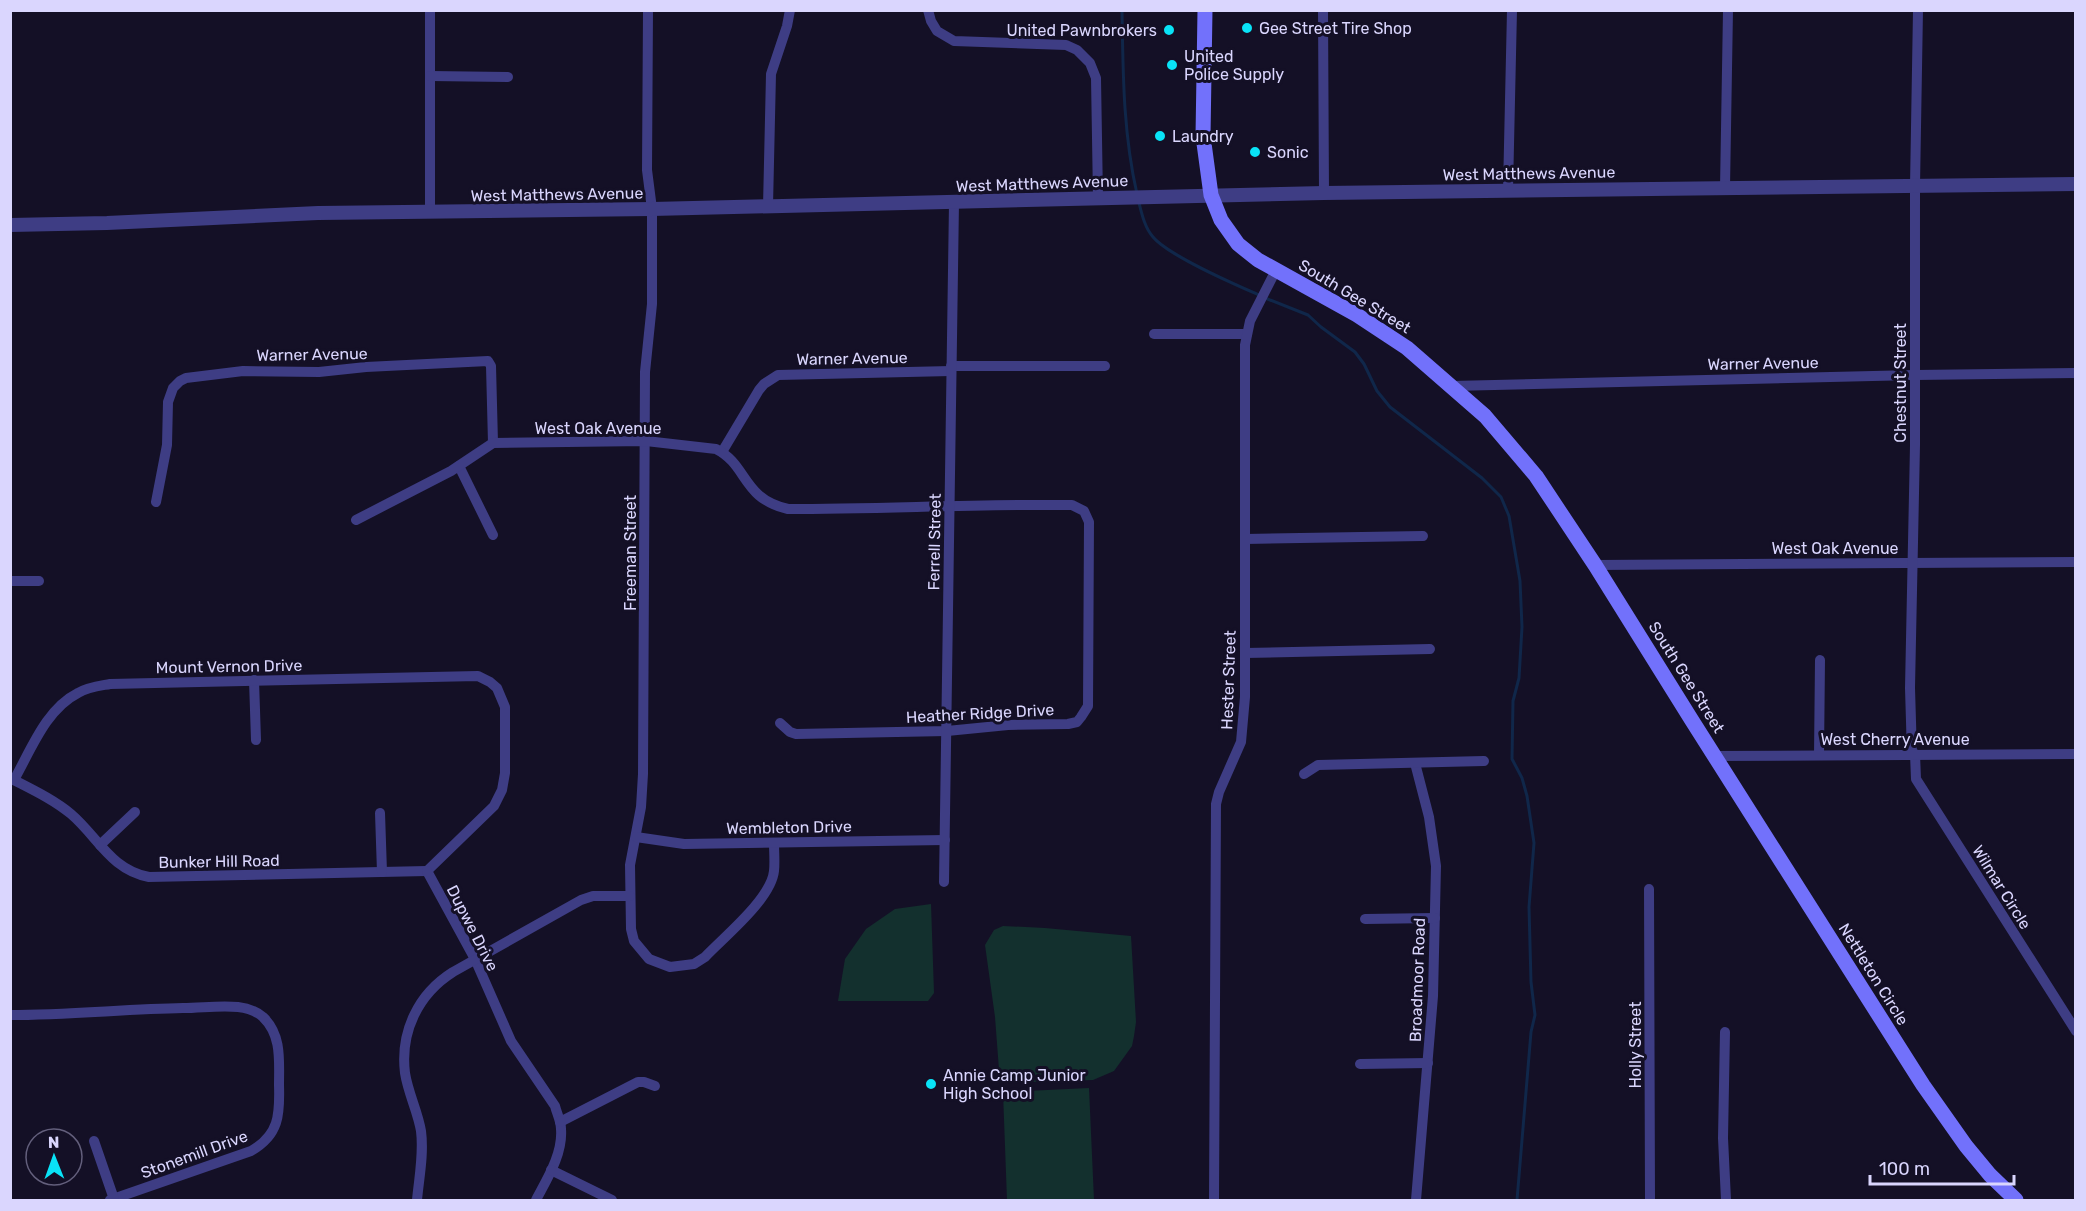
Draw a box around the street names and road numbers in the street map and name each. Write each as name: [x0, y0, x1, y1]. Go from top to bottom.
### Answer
street label: West Matthews Avenue: [1443, 162, 1615, 185]
street label: West Matthews Avenue: [955, 171, 1129, 196]
street label: West Matthews Avenue: [471, 183, 643, 206]
street label: South Gee Street: [1295, 255, 1414, 337]
street label: Chestnut Street: [1891, 323, 1910, 443]
street label: Warner Avenue: [256, 344, 368, 365]
street label: Warner Avenue: [796, 348, 908, 369]
street label: Warner Avenue: [1707, 353, 1819, 374]
street label: West Oak Avenue: [534, 419, 662, 438]
street label: Ferrell Street: [924, 493, 945, 591]
street label: Freeman Street: [621, 495, 640, 611]
street label: West Oak Avenue: [1771, 539, 1899, 558]
street label: South Gee Street: [1645, 618, 1728, 736]
street label: Hester Street: [1217, 630, 1240, 730]
street label: Mount Vernon Drive: [156, 656, 302, 677]
street label: Heather Ridge Drive: [905, 700, 1055, 727]
street label: West Cherry Avenue: [1820, 730, 1970, 749]
street label: Wembleton Drive: [726, 817, 852, 838]
street label: Wilmar Circle: [1968, 842, 2035, 933]
street label: Bunker Hill Road: [158, 851, 280, 872]
street label: Dupwe Drive: [443, 882, 502, 974]
street label: Broadmoor Road: [1406, 918, 1429, 1042]
street label: Nettleton Circle: [1835, 920, 1913, 1029]
street label: Holly Street: [1626, 1002, 1645, 1088]
street label: Stonemill Drive: [138, 1126, 250, 1183]

